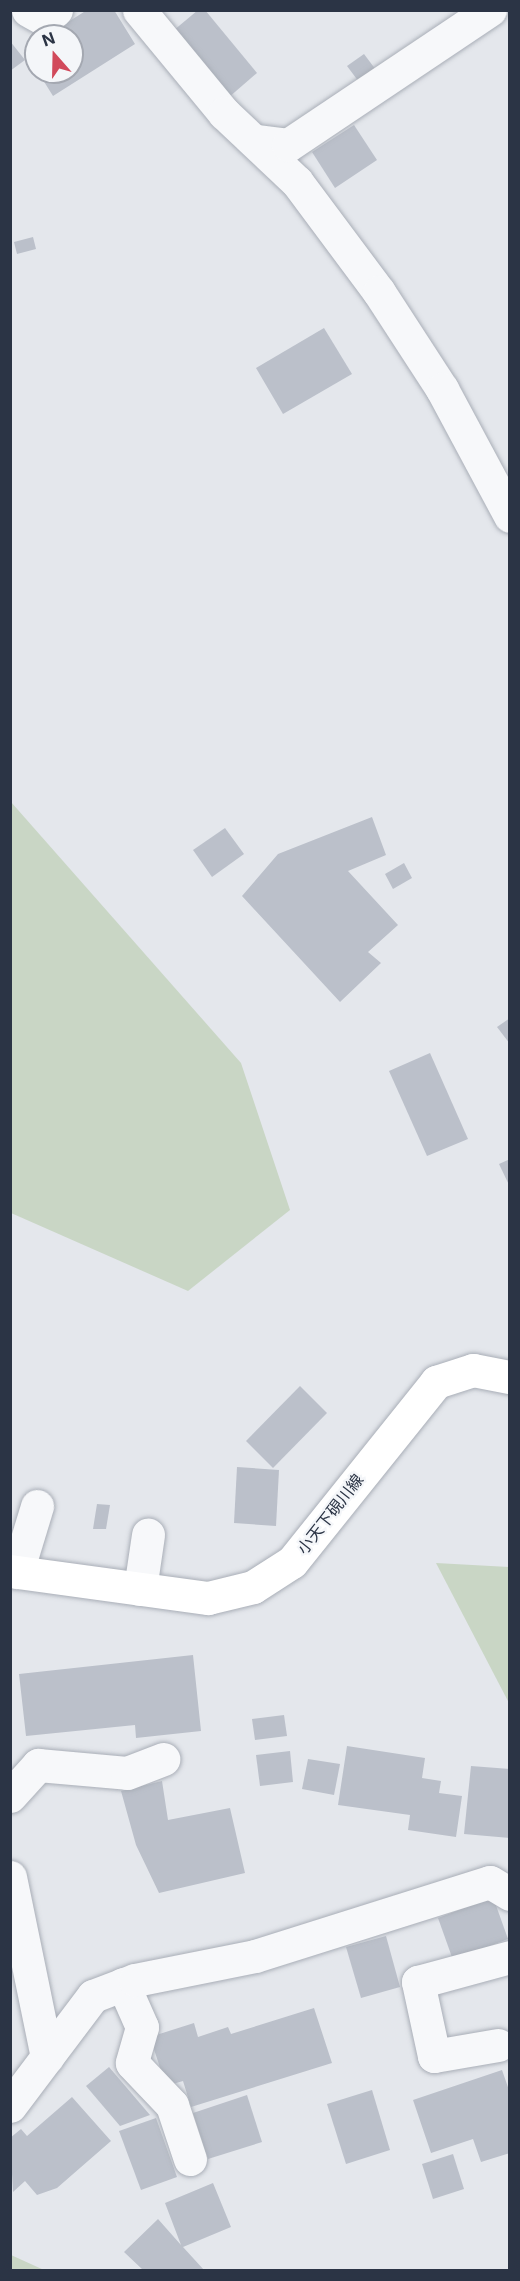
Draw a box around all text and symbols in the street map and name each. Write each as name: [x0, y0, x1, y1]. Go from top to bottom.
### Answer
north arrow: [24, 24, 84, 84]
text: N: [39, 27, 58, 50]
street label: 小天下硯川線: [293, 1470, 367, 1558]

